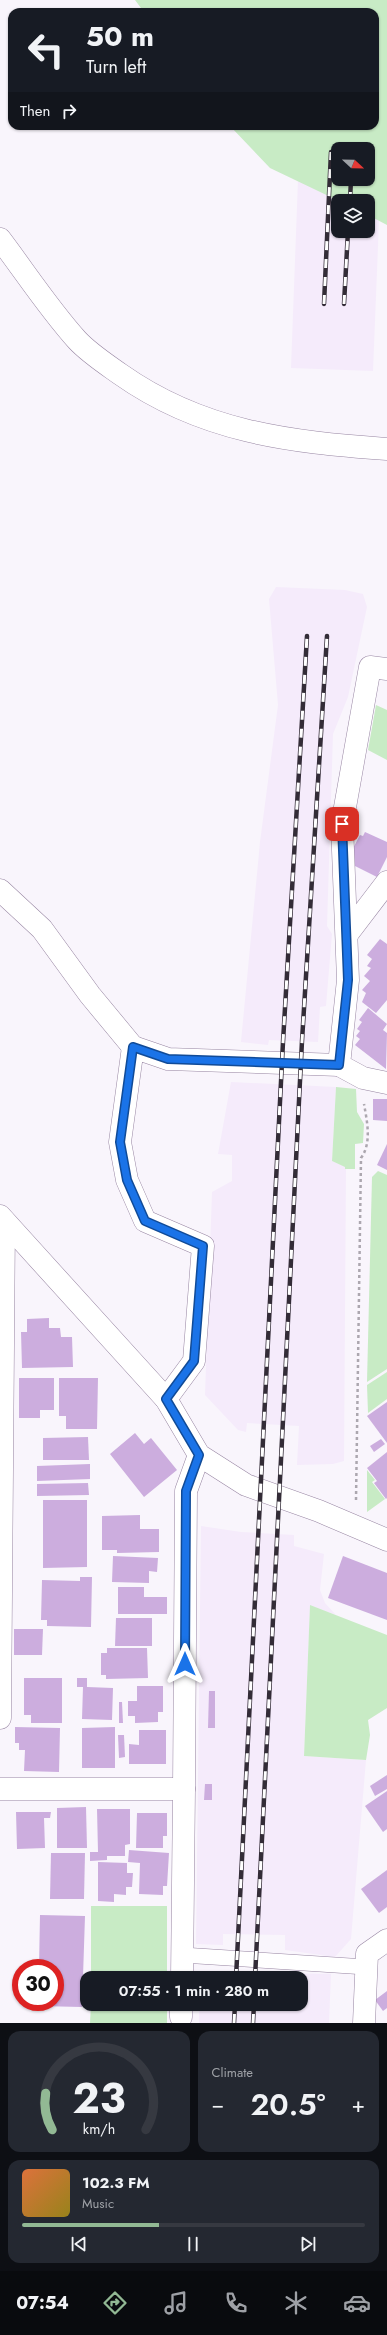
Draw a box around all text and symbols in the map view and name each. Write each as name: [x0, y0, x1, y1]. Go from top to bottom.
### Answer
text: 50 m: [86, 16, 154, 57]
icon: left: [20, 24, 72, 76]
text: Turn left: [86, 54, 146, 80]
text: Then: [20, 100, 50, 122]
icon: right: [58, 100, 80, 122]
north arrow: [331, 142, 375, 186]
map controls: [331, 142, 375, 238]
button: layers: [331, 194, 375, 238]
pin: [325, 807, 359, 841]
icon: arrive: [331, 813, 353, 835]
position arrow: [164, 1643, 206, 1685]
speed limit sign: 30: [12, 1959, 64, 2011]
text: 07:55 · 1 min · 280 m: [119, 1980, 269, 2002]
text: Climate: [212, 2063, 253, 2082]
text: 23: [72, 2067, 125, 2128]
text: 20.5°: [251, 2083, 325, 2126]
text: −: [212, 2088, 224, 2120]
text: +: [351, 2088, 365, 2120]
text: km/h: [83, 2118, 115, 2138]
text: 102.3 FM: [82, 2172, 150, 2194]
text: Music: [82, 2194, 114, 2213]
icon: previous: [68, 2233, 90, 2255]
icon: pause: [182, 2233, 204, 2255]
icon: next: [297, 2233, 319, 2255]
icon: directions: [101, 2289, 129, 2317]
icon: music: [162, 2289, 190, 2317]
icon: phone: [222, 2289, 250, 2317]
icon: climate: [282, 2289, 310, 2317]
icon: car: [343, 2289, 371, 2317]
text: 07:54: [16, 2290, 69, 2316]

